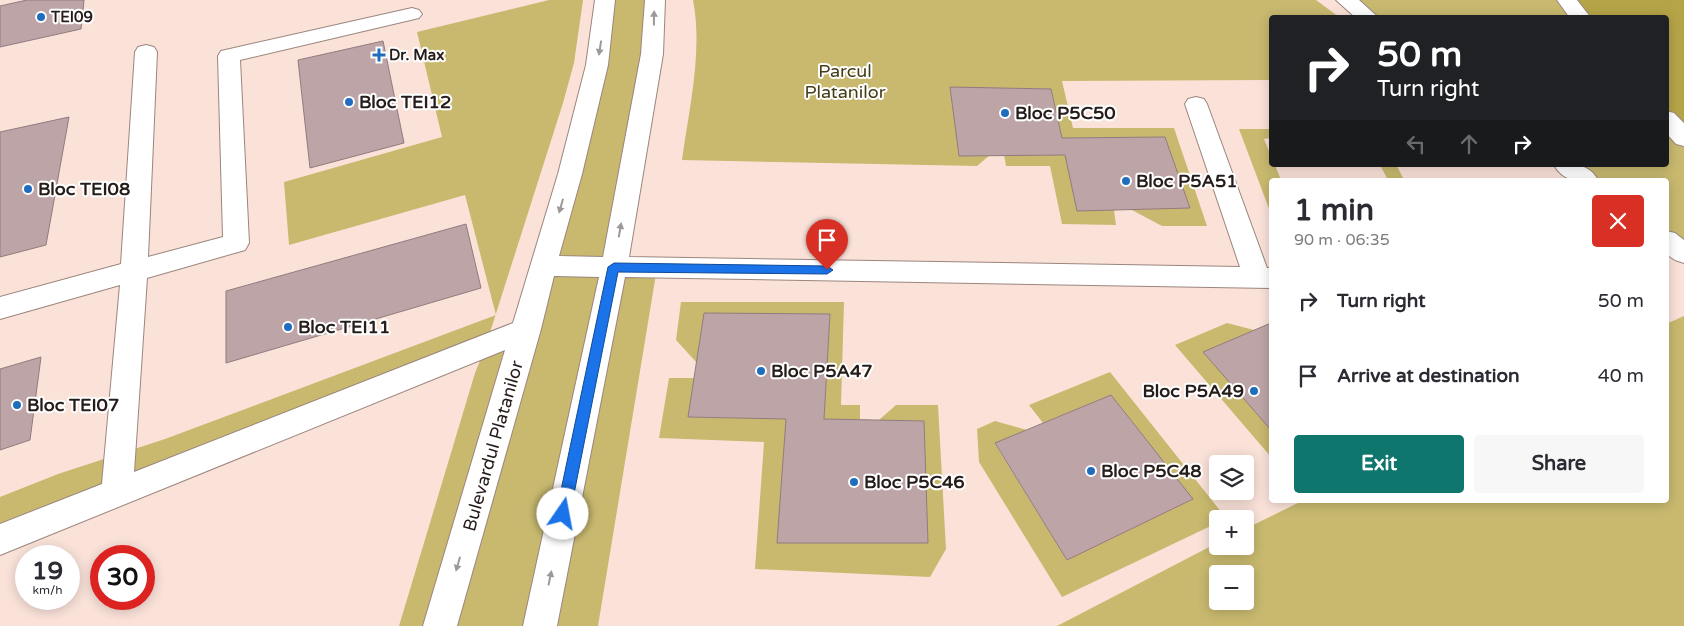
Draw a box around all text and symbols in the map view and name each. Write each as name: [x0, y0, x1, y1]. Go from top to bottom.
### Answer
place label: TEI09: [50, 8, 93, 26]
one-way arrow: [650, 10, 658, 26]
marker: TEI09: [35, 11, 47, 23]
text: 50 m: [1377, 34, 1462, 76]
icon: right: [1294, 35, 1359, 100]
one-way arrow: [595, 41, 603, 57]
place label: Dr. Max: [389, 46, 444, 64]
marker: Dr. Max: [373, 49, 385, 61]
park label: Parcul Platanilor: [804, 60, 886, 103]
text: Turn right: [1377, 76, 1479, 102]
place label: Bloc TEI12: [359, 91, 451, 113]
marker: Bloc TEI12: [343, 96, 355, 108]
place label: Bloc P5C50: [1015, 102, 1116, 124]
marker: Bloc P5C50: [999, 107, 1011, 119]
icon: left: [1402, 130, 1430, 158]
icon: ahead: [1455, 130, 1483, 158]
icon: right: [1508, 130, 1536, 158]
place label: Bloc P5A51: [1136, 170, 1237, 192]
marker: Bloc P5A51: [1120, 175, 1132, 187]
place label: Bloc TEI08: [38, 178, 130, 200]
marker: Bloc TEI08: [22, 183, 34, 195]
text: 1 min: [1294, 192, 1374, 229]
button: close: [1592, 195, 1644, 247]
one-way arrow: [557, 199, 565, 214]
pin: [806, 219, 848, 270]
one-way arrow: [617, 222, 625, 238]
icon: arrive: [813, 226, 841, 254]
text: 90 m · 06:35: [1294, 230, 1390, 250]
icon: right: [1294, 287, 1322, 315]
text: Turn right: [1337, 290, 1425, 312]
text: 50 m: [1598, 290, 1644, 312]
place label: Bloc TEI11: [298, 316, 390, 338]
marker: Bloc TEI11: [282, 321, 294, 333]
street label: Bulevardul Platanilor: [458, 358, 528, 534]
place label: Bloc P5A47: [771, 360, 872, 382]
icon: arrive: [1294, 362, 1322, 390]
marker: Bloc P5A47: [755, 365, 767, 377]
text: Arrive at destination: [1337, 365, 1520, 387]
text: 40 m: [1598, 365, 1644, 387]
place label: Bloc P5A49: [1143, 380, 1244, 402]
marker: Bloc P5A49: [1248, 385, 1260, 397]
place label: Bloc TEI07: [27, 394, 119, 416]
marker: Bloc TEI07: [11, 399, 23, 411]
button: Exit: [1294, 435, 1464, 493]
button: Share: [1474, 435, 1644, 493]
map controls: [1209, 455, 1254, 610]
button: layers: [1209, 455, 1254, 500]
place label: Bloc P5C48: [1101, 460, 1202, 482]
marker: Bloc P5C48: [1085, 465, 1097, 477]
place label: Bloc P5C46: [864, 471, 965, 493]
marker: Bloc P5C46: [848, 476, 860, 488]
position arrow: [536, 487, 588, 539]
button: +: [1209, 510, 1254, 555]
speed limit sign: 30: [90, 545, 155, 610]
text: 19: [32, 556, 63, 586]
one-way arrow: [454, 557, 462, 572]
button: −: [1209, 565, 1254, 610]
one-way arrow: [546, 570, 554, 586]
text: km/h: [32, 583, 63, 597]

